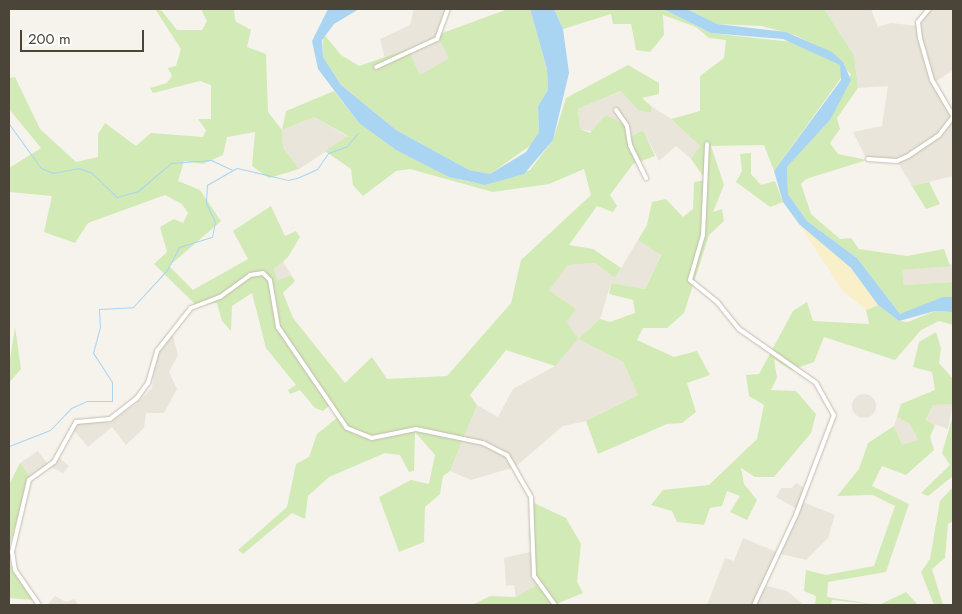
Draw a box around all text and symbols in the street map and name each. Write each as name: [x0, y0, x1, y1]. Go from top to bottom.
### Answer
scale bar: [22, 20, 146, 52]
text: 200 m: [28, 28, 71, 50]

